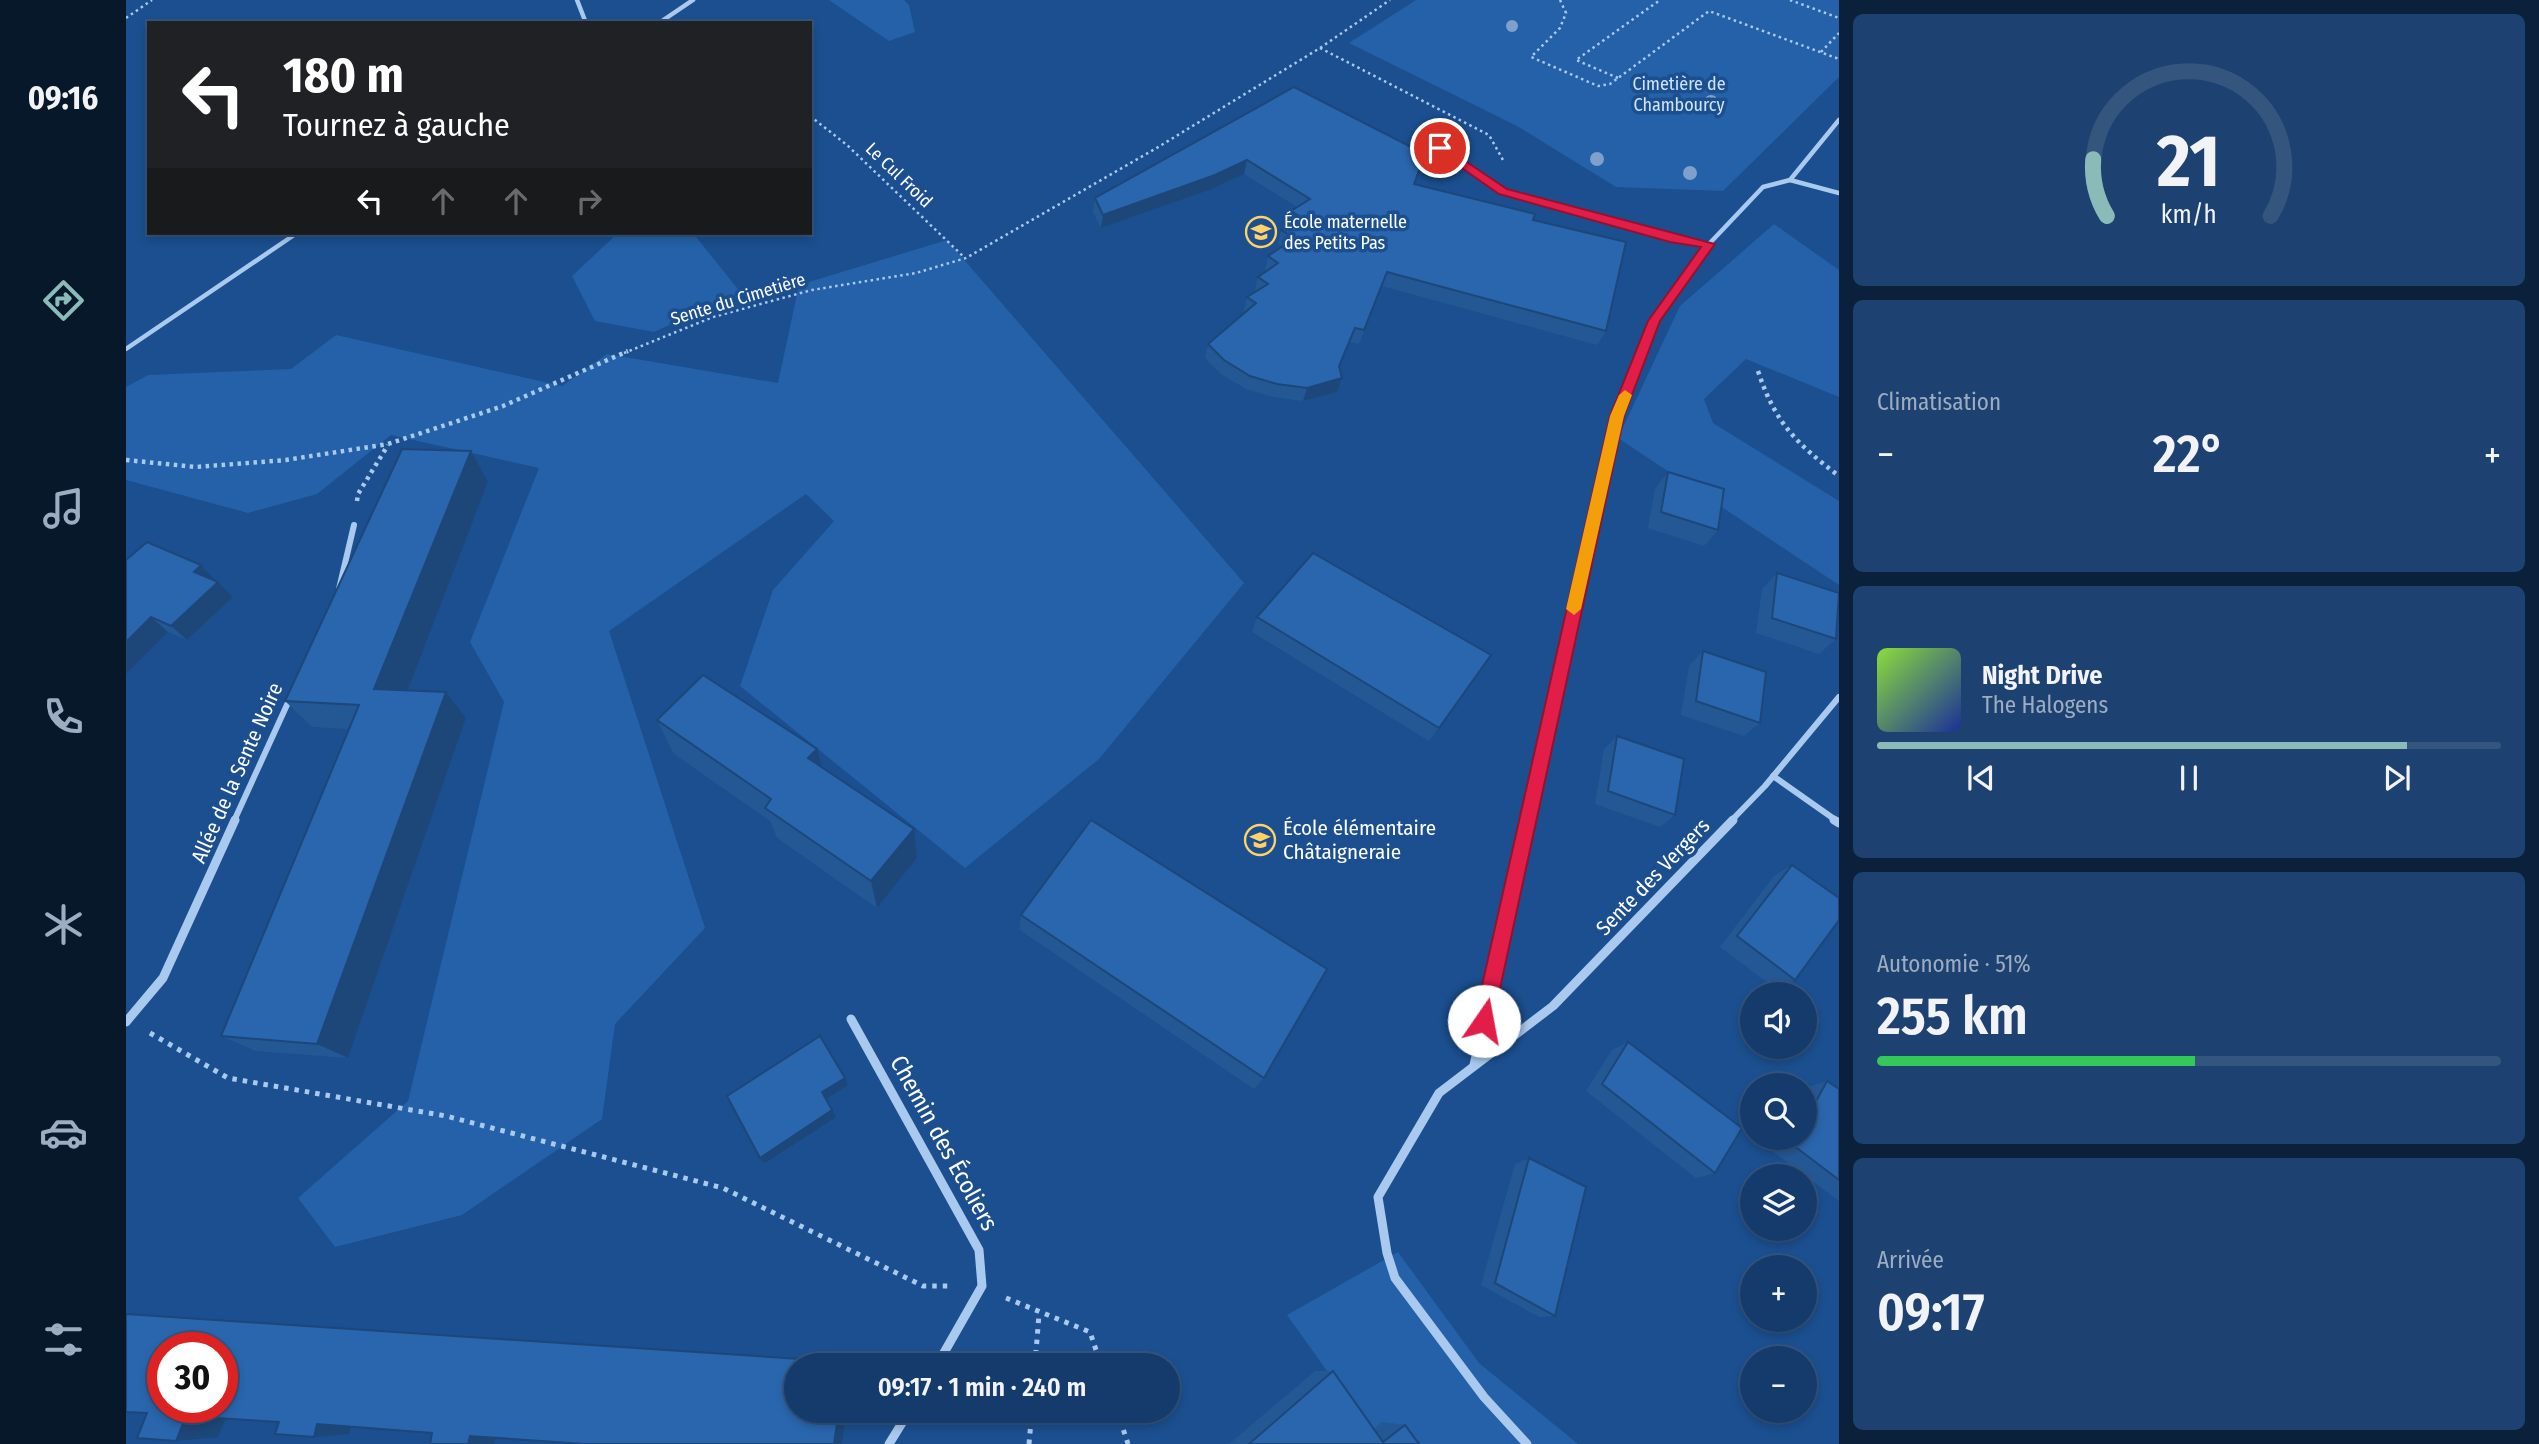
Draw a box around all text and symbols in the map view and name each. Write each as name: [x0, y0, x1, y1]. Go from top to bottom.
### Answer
text: 180 m: [283, 46, 404, 105]
icon: left: [168, 49, 259, 140]
park label: Cimetière de Chambourcy: [1632, 73, 1726, 116]
text: 09:16: [28, 79, 98, 117]
text: Tournez à gauche: [283, 106, 510, 144]
pin: [1410, 118, 1470, 178]
text: 21: [2156, 118, 2221, 205]
icon: arrive: [1421, 129, 1459, 167]
street label: Le Cul Froid: [861, 138, 937, 212]
icon: left: [351, 182, 389, 220]
icon: ahead: [424, 182, 462, 220]
icon: ahead: [497, 182, 535, 220]
icon: right: [570, 182, 608, 220]
text: km/h: [2161, 200, 2217, 230]
place label: École maternelle des Petits Pas: [1284, 210, 1407, 254]
school or university icon: École maternelle des Petits Pas: [1244, 215, 1278, 249]
street label: Sente du Cimetière: [668, 268, 808, 330]
icon: directions: [39, 276, 88, 325]
text: Climatisation: [1877, 388, 2001, 416]
text: 22°: [2153, 423, 2225, 486]
text: −: [1877, 432, 1894, 478]
text: +: [2484, 432, 2501, 478]
icon: music: [39, 484, 88, 533]
text: Night Drive: [1982, 660, 2102, 691]
street label: Allée de la Sente Noire: [185, 679, 289, 867]
text: The Halogens: [1982, 691, 2108, 719]
icon: phone: [39, 692, 88, 741]
icon: previous: [1962, 759, 2000, 797]
icon: pause: [2170, 759, 2208, 797]
icon: next: [2378, 759, 2416, 797]
street label: Sente des Vergers: [1591, 813, 1715, 941]
place label: École élémentaire Châtaigneraie: [1283, 815, 1436, 865]
school or university icon: École élémentaire Châtaigneraie: [1243, 823, 1277, 857]
icon: climate: [39, 900, 88, 949]
text: Autonomie · 51%: [1877, 950, 2031, 978]
map controls: [1740, 982, 1817, 1423]
button: sound: [1740, 982, 1817, 1059]
position arrow: [1447, 984, 1521, 1058]
text: 255 km: [1877, 985, 2028, 1048]
street label: Chemin des Écoliers: [884, 1050, 1005, 1235]
button: search: [1740, 1073, 1817, 1150]
icon: car: [39, 1108, 88, 1157]
button: layers: [1740, 1164, 1817, 1241]
text: Arrivée: [1877, 1246, 1944, 1274]
button: +: [1740, 1255, 1817, 1332]
text: 09:17: [1877, 1281, 1984, 1344]
icon: filters: [39, 1315, 88, 1364]
speed limit sign: 30: [147, 1332, 238, 1423]
button: −: [1740, 1346, 1817, 1423]
text: 09:17 · 1 min · 240 m: [878, 1372, 1086, 1403]

